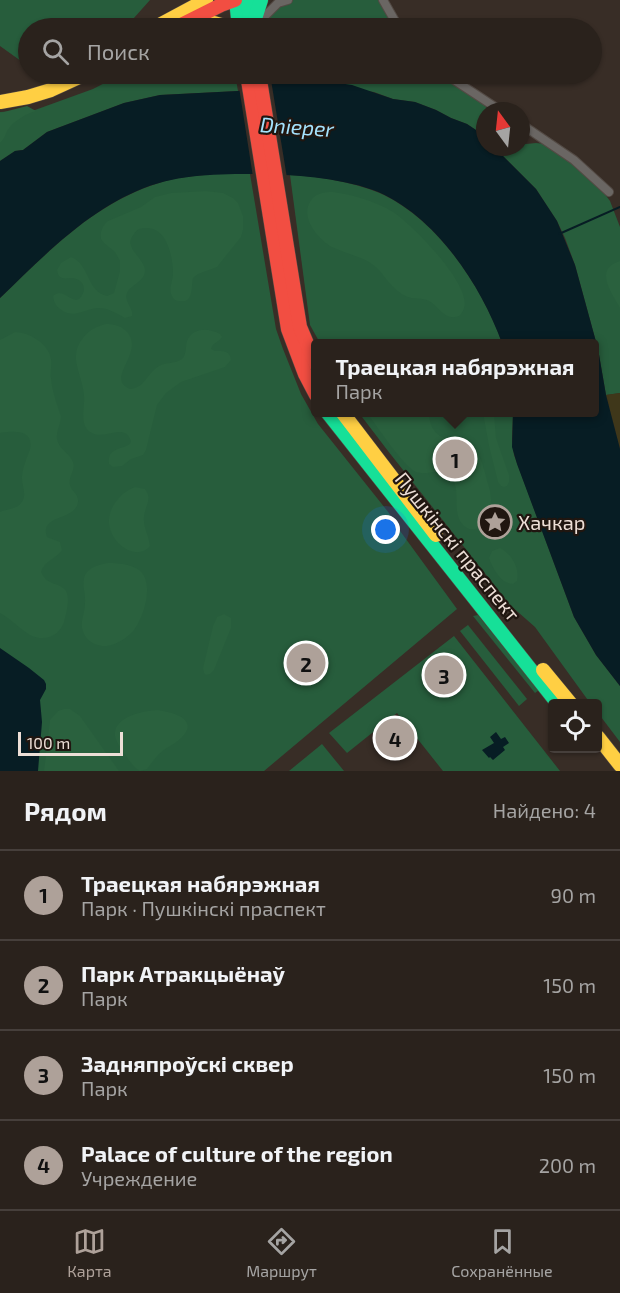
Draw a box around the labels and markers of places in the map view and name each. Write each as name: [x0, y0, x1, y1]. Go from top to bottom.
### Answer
pin: 1: [436, 436, 474, 482]
place icon: Хачкар: [477, 504, 513, 540]
place label: Хачкар: [518, 510, 585, 534]
pin: 2: [286, 640, 326, 686]
pin: 3: [424, 652, 464, 698]
pin: 4: [376, 716, 414, 760]

